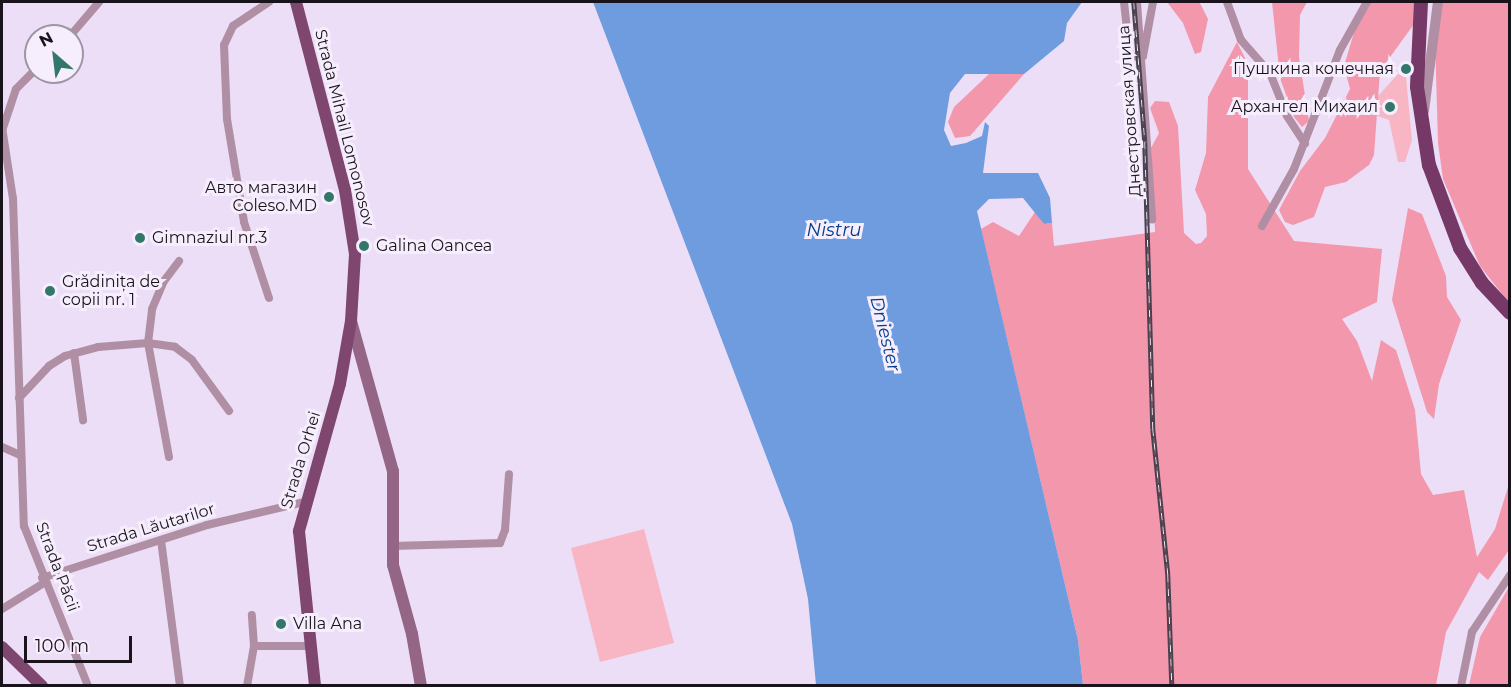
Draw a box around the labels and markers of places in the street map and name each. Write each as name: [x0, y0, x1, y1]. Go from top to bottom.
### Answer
place label: Пушкина конечная: [1233, 59, 1394, 79]
marker: Пушкина конечная: [1399, 62, 1413, 76]
place label: Архангел Михаил: [1231, 97, 1378, 117]
marker: Архангел Михаил: [1383, 100, 1397, 114]
place label: Aвто магазин Coleso.MD: [205, 178, 317, 216]
marker: Aвто магазин Coleso.MD: [322, 190, 336, 204]
place label: Gimnaziul nr.3: [152, 228, 267, 248]
marker: Gimnaziul nr.3: [133, 231, 147, 245]
place label: Galina Oancea: [376, 236, 492, 256]
marker: Galina Oancea: [357, 239, 371, 253]
place label: Grădinița de copii nr. 1: [62, 272, 160, 310]
marker: Grădinița de copii nr. 1: [43, 284, 57, 298]
place label: Villa Ana: [293, 614, 362, 634]
marker: Villa Ana: [274, 617, 288, 631]

